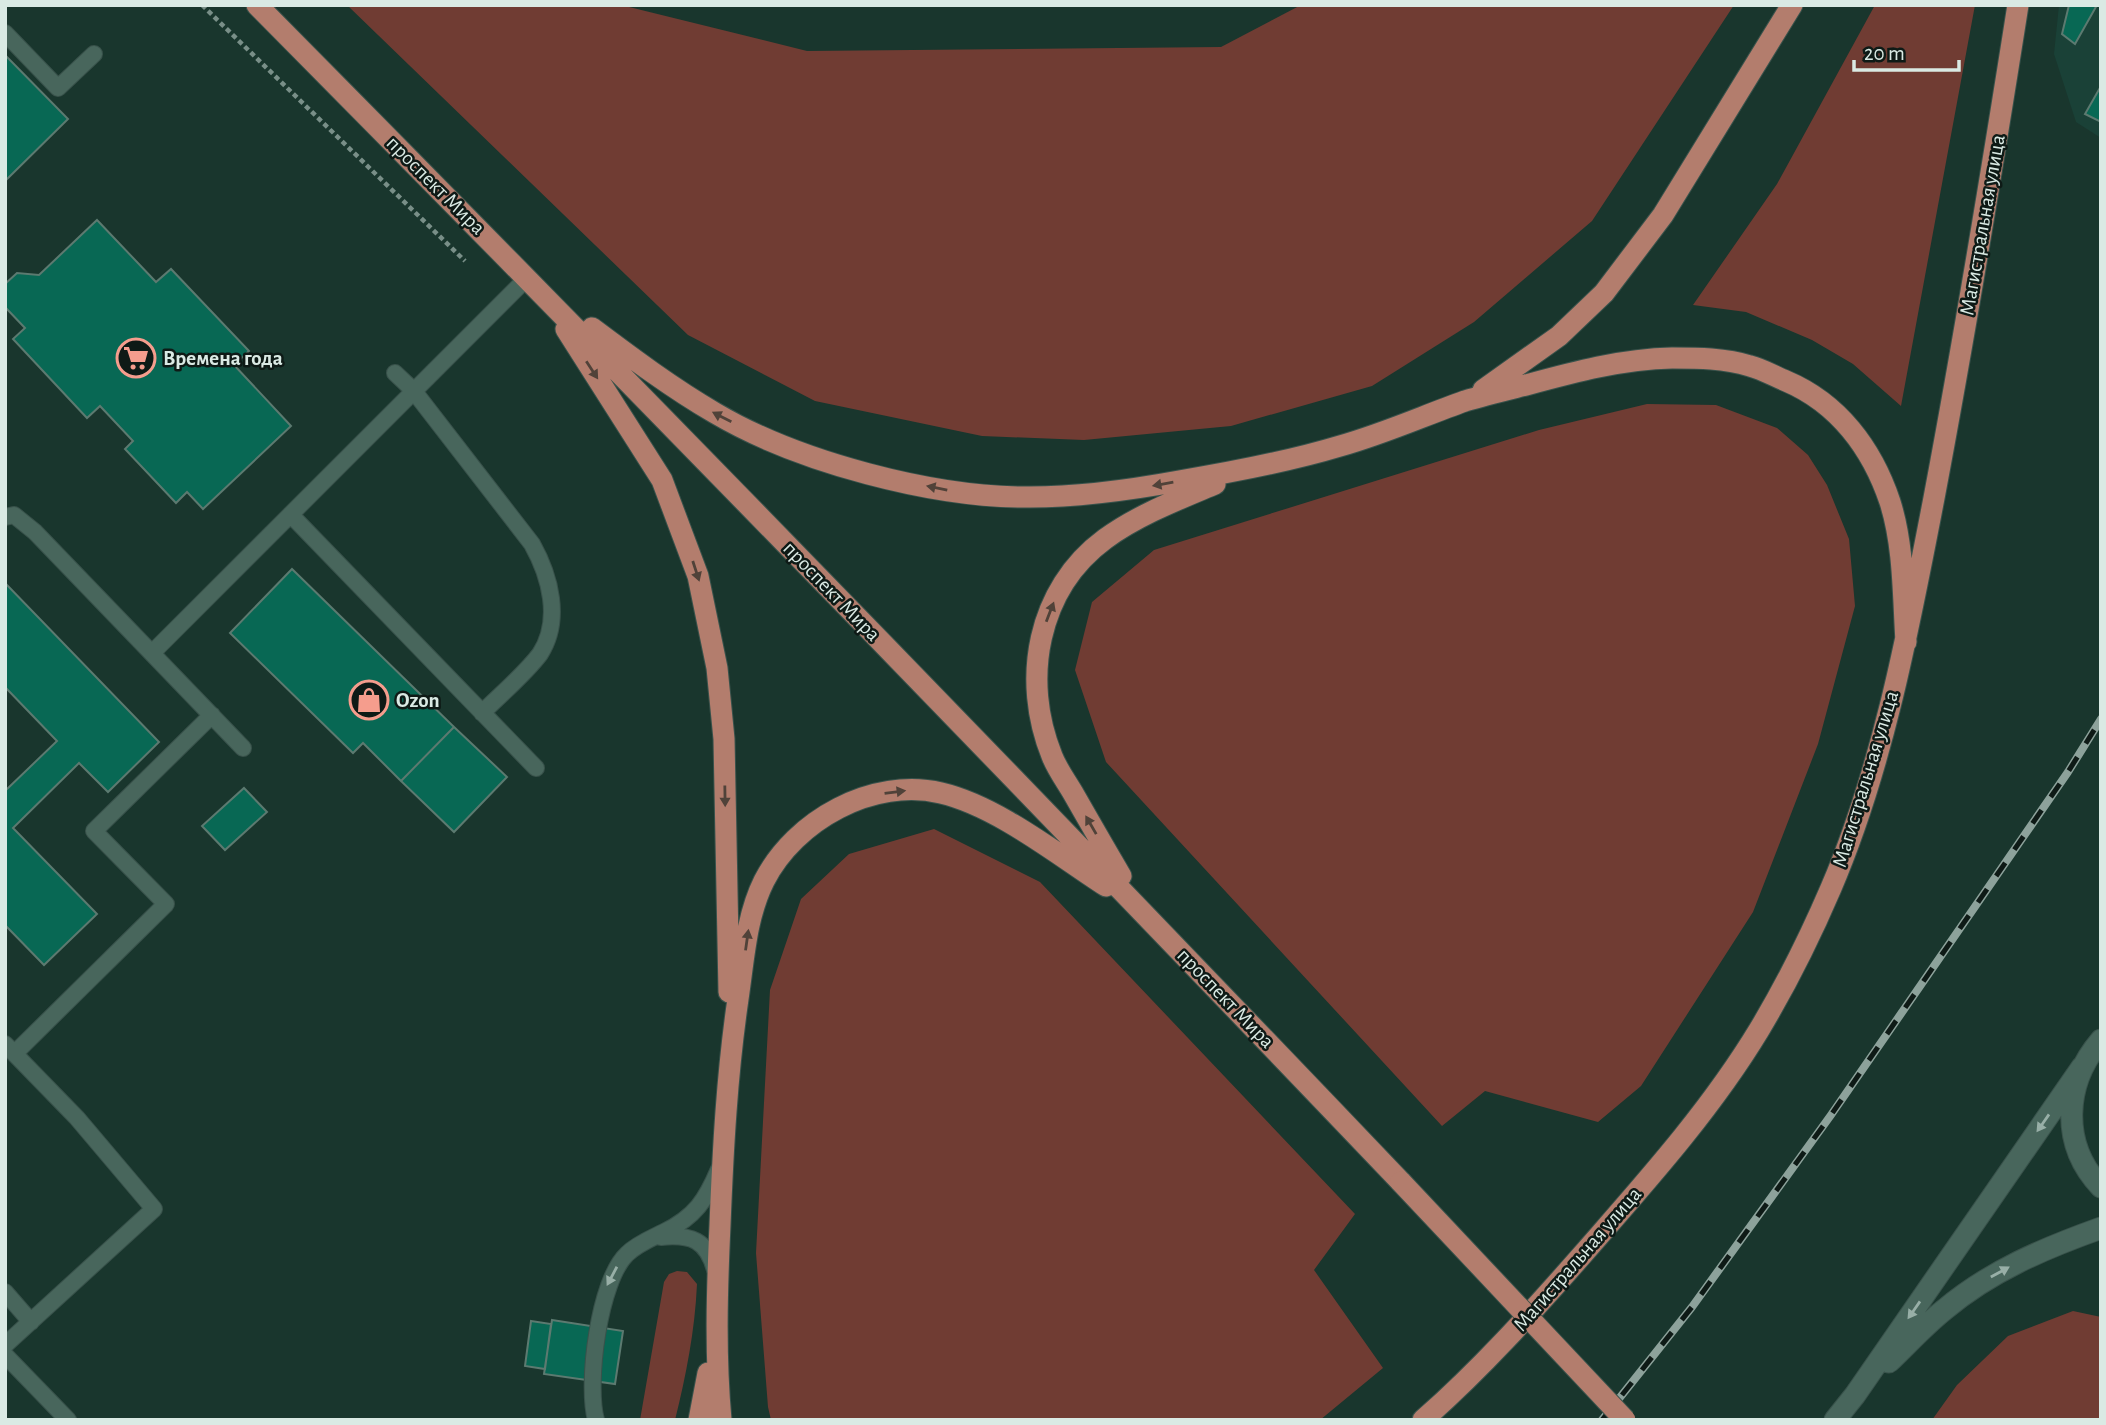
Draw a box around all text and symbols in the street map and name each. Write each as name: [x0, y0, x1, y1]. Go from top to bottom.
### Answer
scale bar: [1854, 28, 1959, 72]
text: 20 m: [1864, 43, 1905, 64]
street label: проспект Мира: [382, 132, 489, 239]
street label: Магистральная улица: [1956, 133, 2009, 317]
supermarket icon: Времена года: [115, 337, 157, 379]
place label: Времена года: [163, 348, 283, 369]
one-way arrow: [586, 361, 599, 380]
one-way arrow: [712, 411, 732, 422]
one-way arrow: [1152, 479, 1174, 490]
one-way arrow: [926, 482, 948, 493]
street label: проспект Мира: [779, 537, 885, 646]
one-way arrow: [691, 561, 702, 582]
one-way arrow: [1044, 602, 1055, 623]
shop icon: Ozon: [348, 679, 390, 721]
street label: Магистральная улица: [1829, 688, 1902, 870]
place label: Ozon: [396, 690, 440, 711]
one-way arrow: [719, 785, 731, 807]
one-way arrow: [884, 786, 906, 797]
one-way arrow: [1085, 816, 1097, 835]
one-way arrow: [741, 929, 752, 951]
street label: проспект Мира: [1173, 944, 1279, 1053]
one-way arrow: [2036, 1114, 2050, 1132]
street label: Магистральная улица: [1509, 1183, 1646, 1335]
one-way arrow: [607, 1266, 618, 1286]
one-way arrow: [1990, 1266, 2009, 1278]
one-way arrow: [1907, 1301, 1921, 1319]

